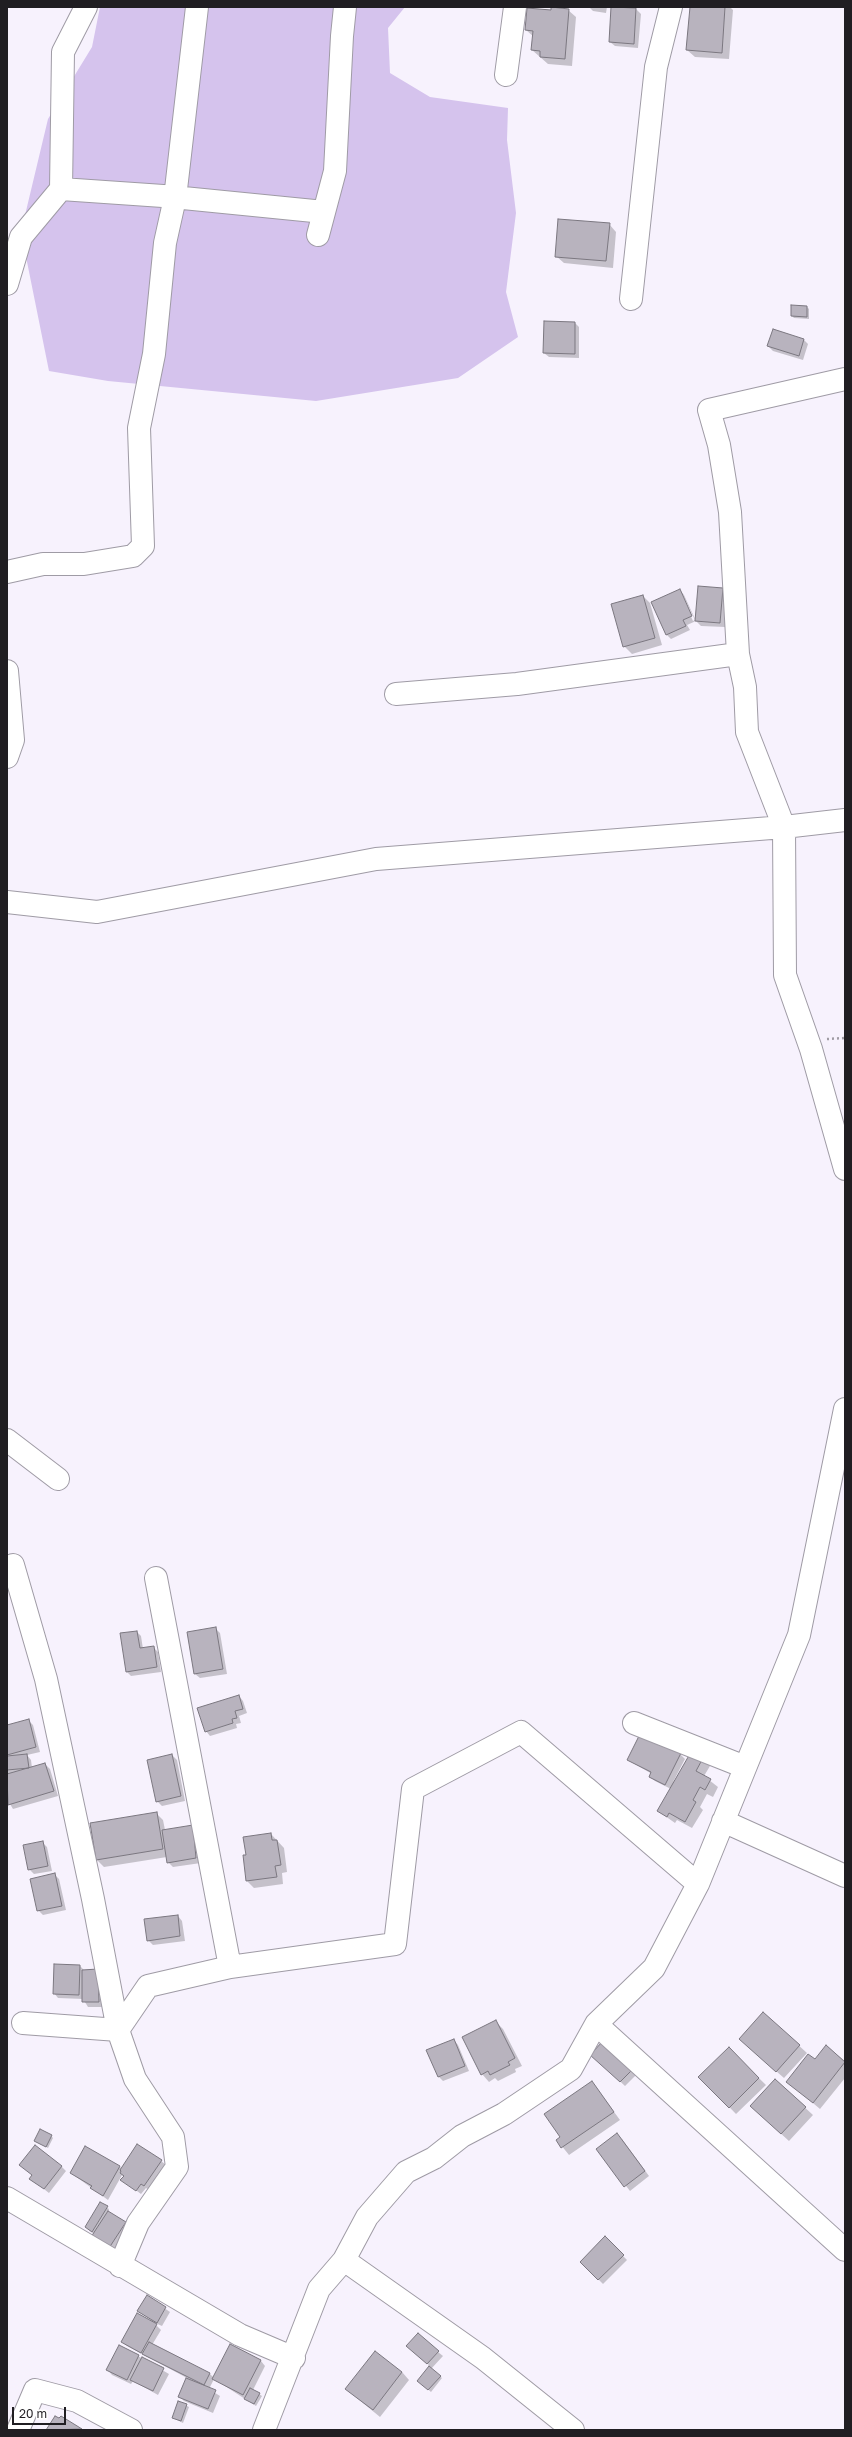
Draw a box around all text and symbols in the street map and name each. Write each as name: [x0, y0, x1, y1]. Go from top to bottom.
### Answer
scale bar: [14, 2399, 68, 2425]
text: 20 m: [19, 2406, 47, 2421]

